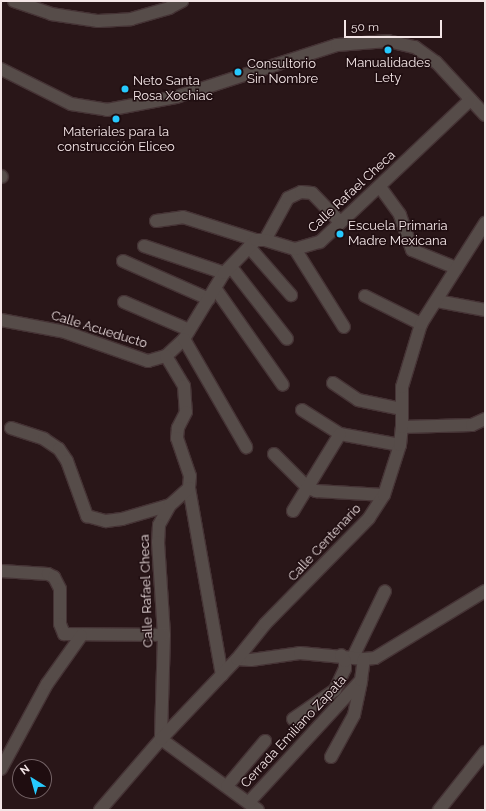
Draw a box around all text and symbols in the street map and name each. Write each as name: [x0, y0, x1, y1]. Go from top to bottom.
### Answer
scale bar: [346, 12, 444, 38]
text: 50 m: [351, 20, 379, 34]
marker: Manualidades Lety: [383, 45, 393, 55]
place label: Manualidades Lety: [346, 56, 430, 87]
place label: Consultorio Sin Nombre: [247, 57, 318, 88]
marker: Consultorio Sin Nombre: [232, 66, 244, 78]
place label: Neto Santa Rosa Xochiac: [133, 74, 213, 105]
marker: Neto Santa Rosa Xochiac: [120, 84, 130, 94]
marker: Materiales para la construcción Eliceo: [111, 114, 121, 124]
place label: Materiales para la construcción Eliceo: [57, 125, 175, 156]
street label: Calle Rafael Checa: [305, 148, 399, 236]
place label: Escuela Primaria Madre Mexicana: [348, 219, 448, 250]
marker: Escuela Primaria Madre Mexicana: [335, 229, 345, 239]
street label: Calle Acueducto: [49, 308, 149, 352]
street label: Calle Centenario: [285, 501, 365, 585]
street label: Calle Rafael Checa: [137, 534, 157, 648]
street label: Cerrada Emiliano Zapata: [238, 673, 350, 791]
north arrow: [12, 759, 52, 799]
text: N: [18, 762, 32, 778]

